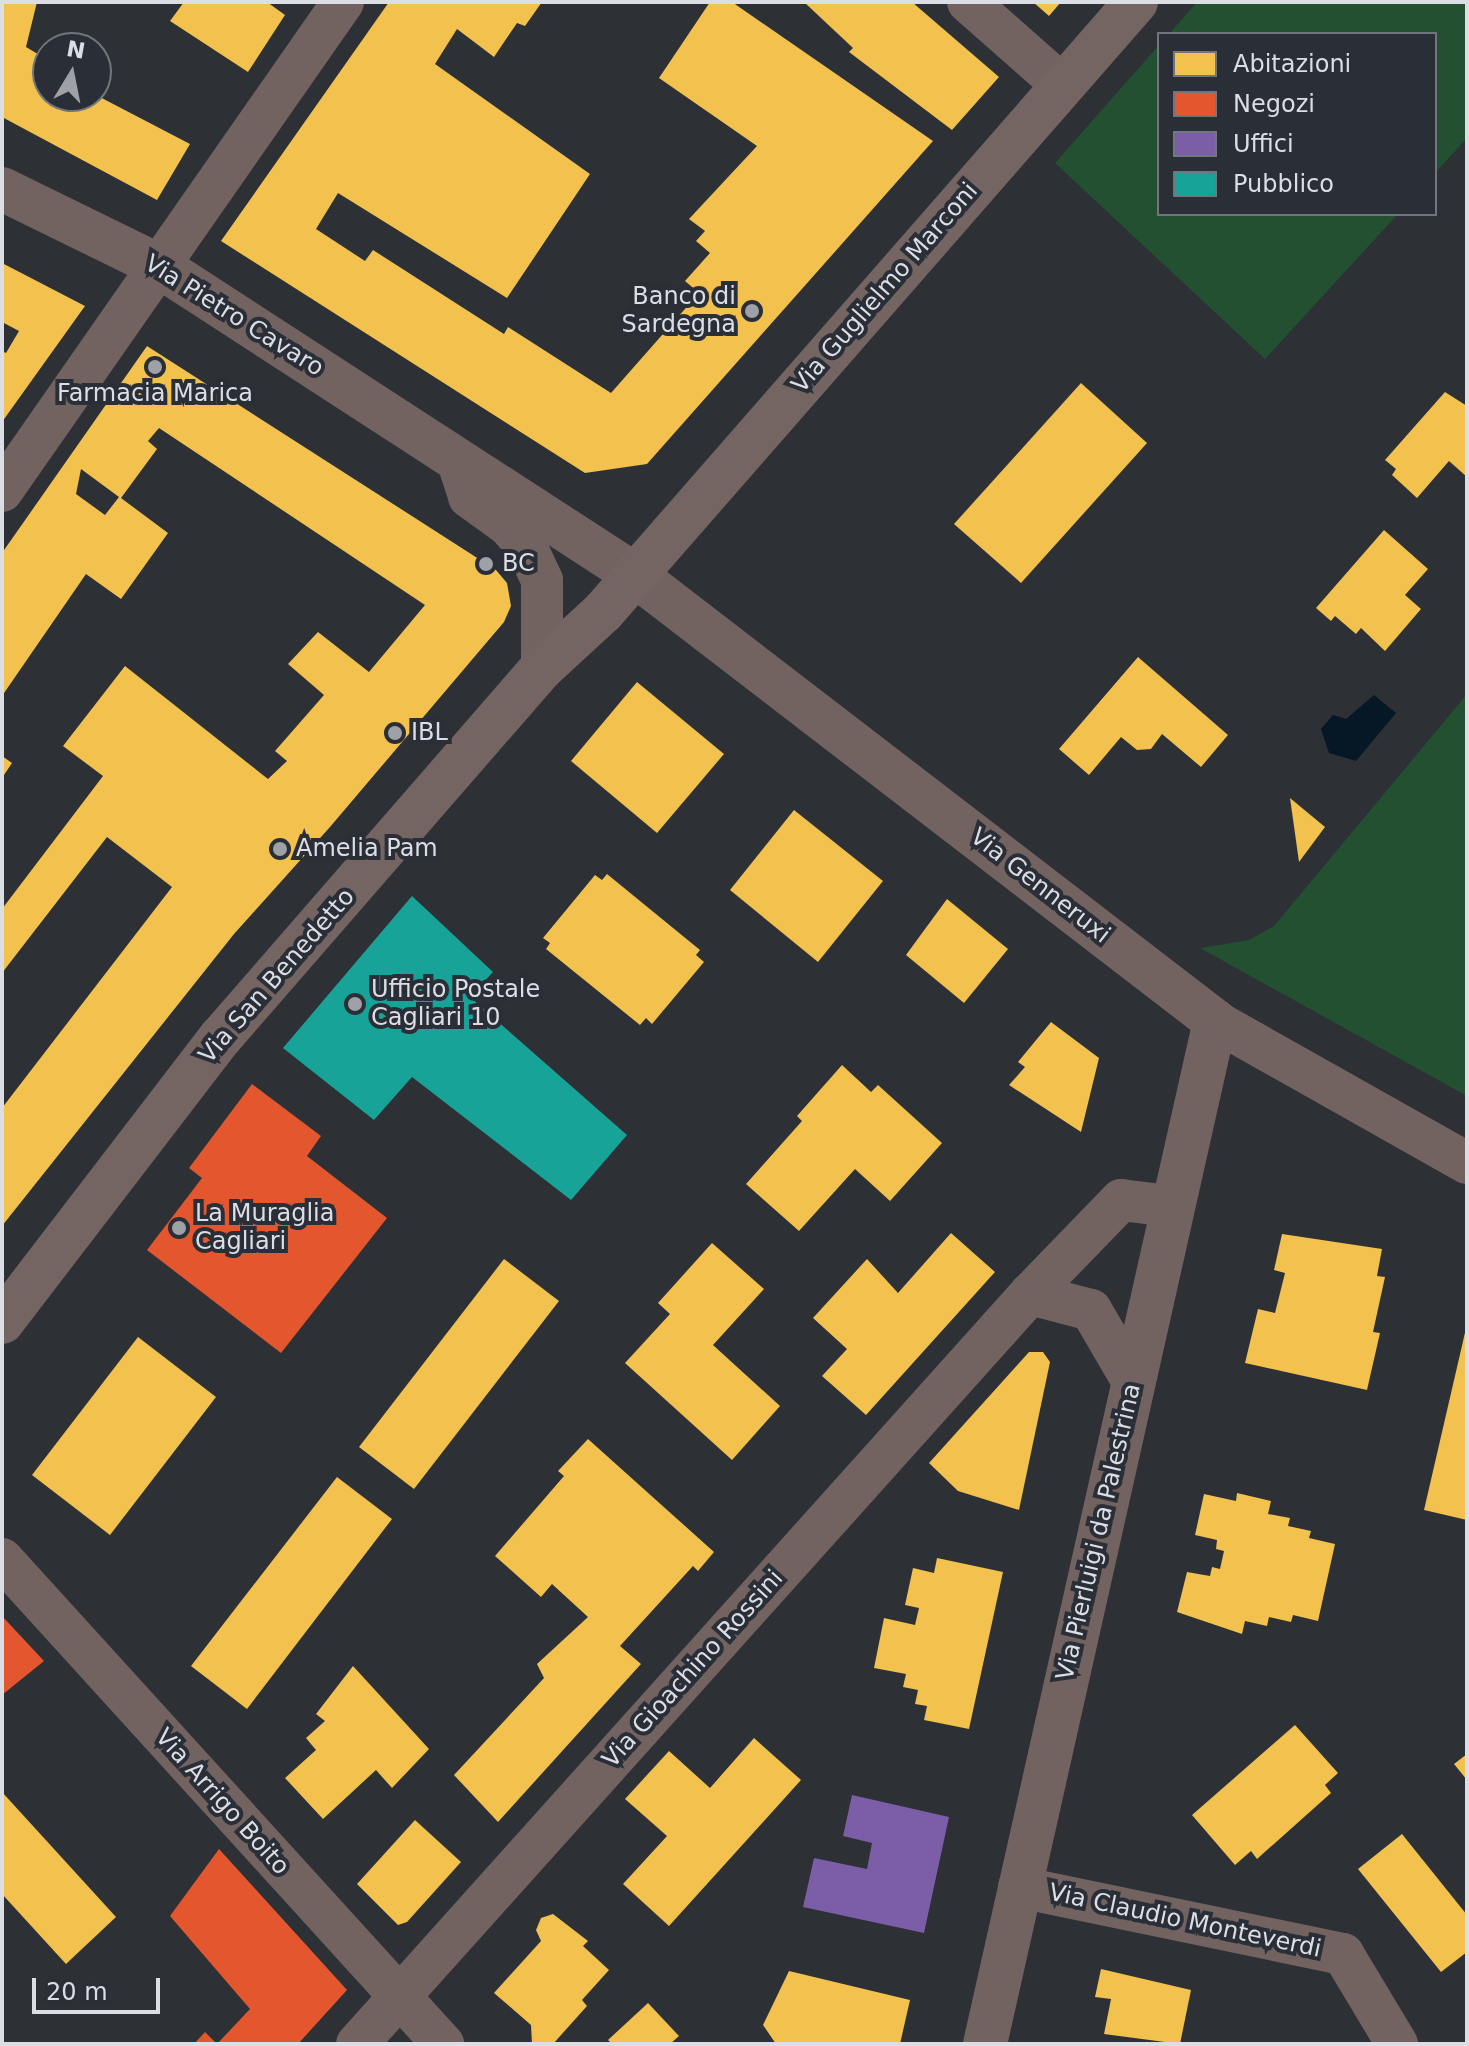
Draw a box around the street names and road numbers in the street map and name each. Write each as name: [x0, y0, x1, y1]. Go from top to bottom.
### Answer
street label: Via Guglielmo Marconi: [786, 177, 984, 399]
street label: Via Pietro Cavaro: [139, 249, 329, 383]
street label: Via Genneruxi: [964, 823, 1116, 949]
street label: Via San Benedetto: [193, 883, 361, 1069]
street label: Via Pierluigi da Palestrina: [1051, 1381, 1147, 1683]
street label: Via Gioachino Rossini: [597, 1564, 789, 1774]
street label: Via Arrigo Boito: [149, 1723, 295, 1881]
street label: Via Claudio Monteverdi: [1046, 1878, 1324, 1964]

